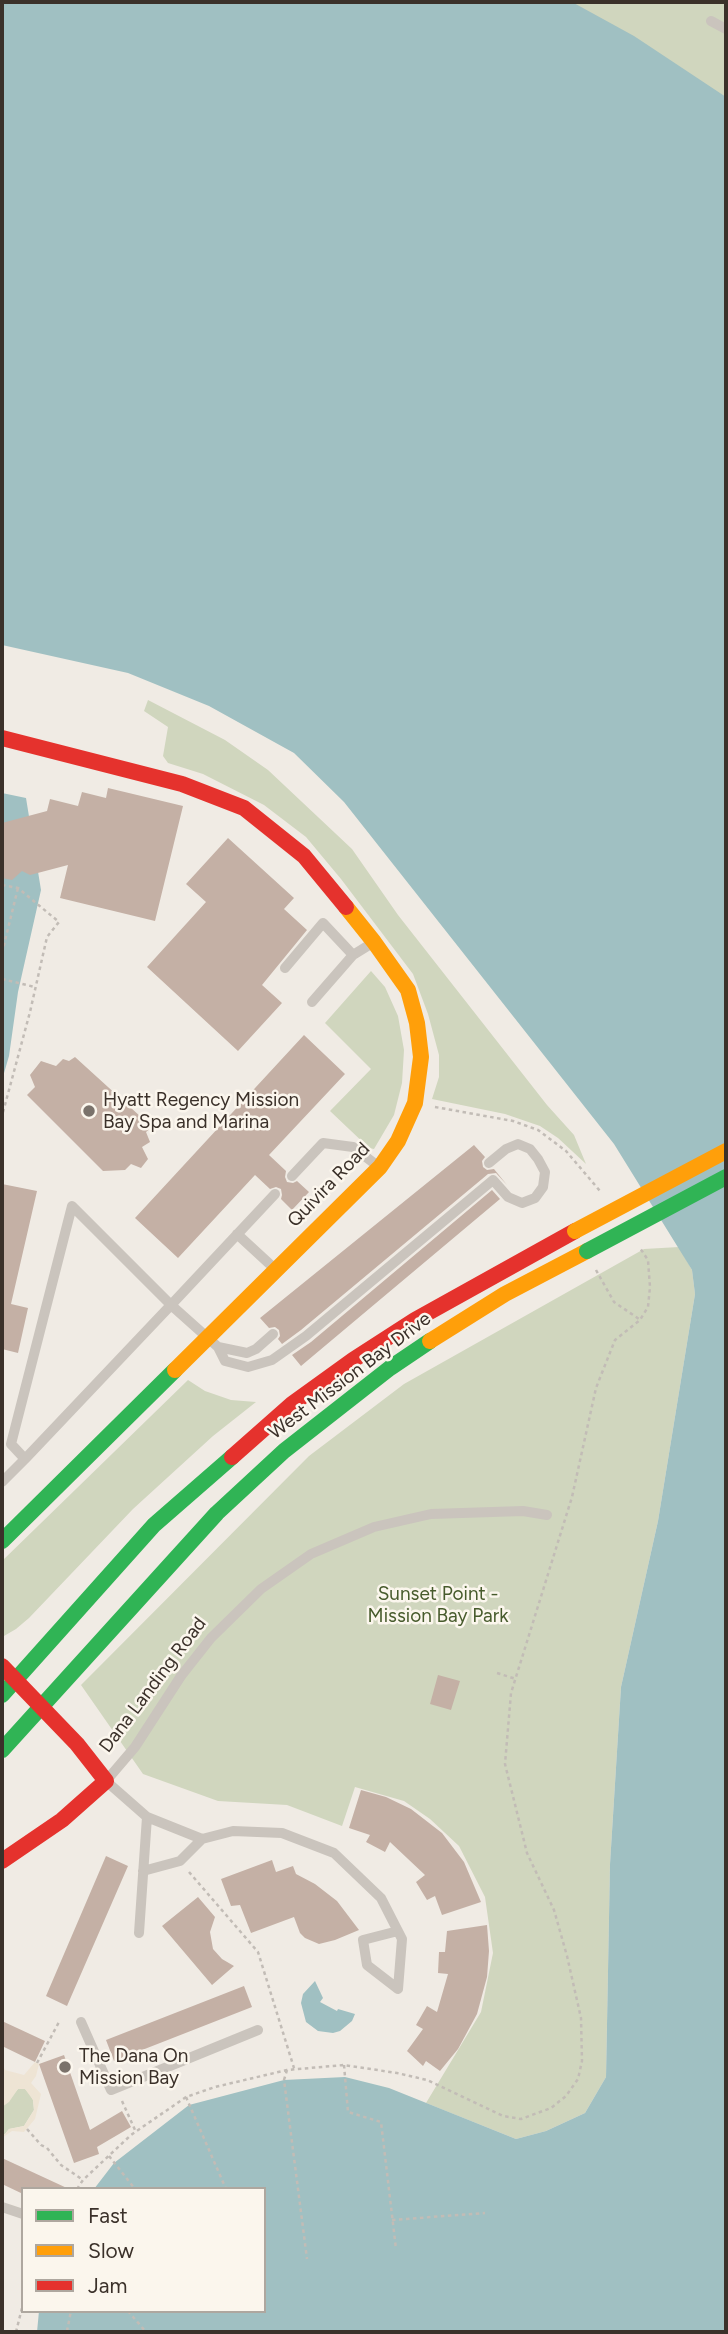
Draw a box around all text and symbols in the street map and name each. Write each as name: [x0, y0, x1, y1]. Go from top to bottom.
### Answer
place label: Hyatt Regency Mission Bay Spa and Marina: [103, 1089, 299, 1133]
marker: Hyatt Regency Mission Bay Spa and Marina: [81, 1103, 97, 1119]
street label: Quivira Road: [283, 1138, 375, 1232]
street label: West Mission Bay Drive: [264, 1308, 436, 1444]
park label: Sunset Point - Mission Bay Park: [368, 1583, 508, 1627]
street label: Dana Landing Road: [95, 1613, 211, 1757]
place label: The Dana On Mission Bay: [79, 2045, 188, 2089]
marker: The Dana On Mission Bay: [57, 2059, 73, 2075]
legend: [21, 2187, 266, 2313]
text: Fast: [88, 2203, 128, 2228]
text: Slow: [88, 2238, 134, 2263]
text: Jam: [88, 2273, 127, 2298]

